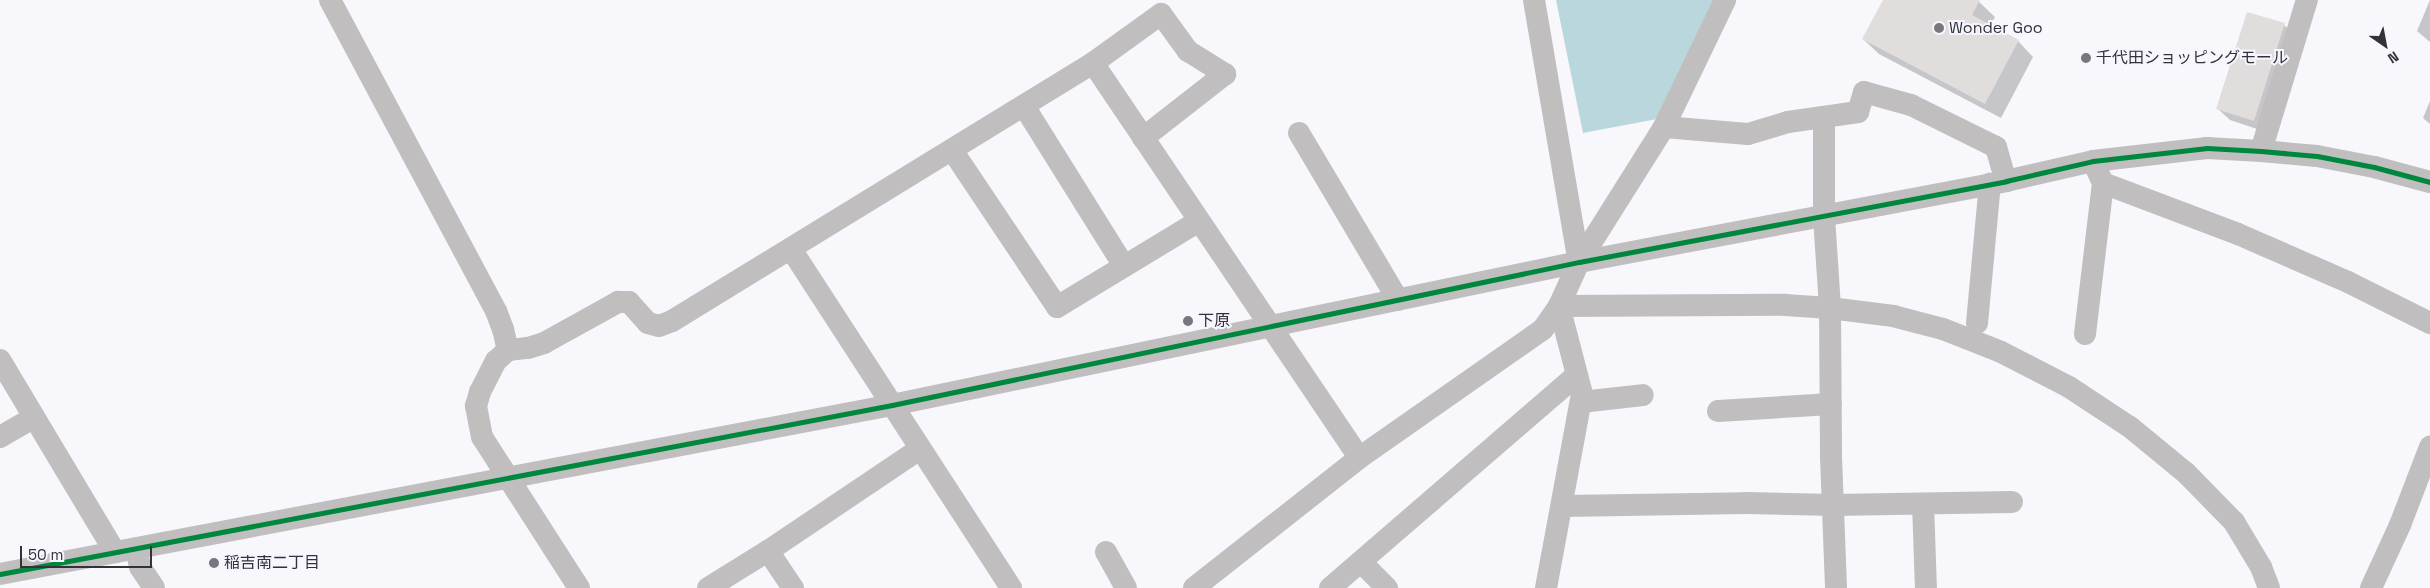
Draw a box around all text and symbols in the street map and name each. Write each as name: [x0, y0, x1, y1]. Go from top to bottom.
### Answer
place label: Wonder Goo: [1949, 18, 2043, 38]
north arrow: [2360, 20, 2410, 70]
marker: Wonder Goo: [1933, 22, 1945, 34]
text: N: [2384, 47, 2402, 68]
place label: 千代田ショッピングモール: [2096, 48, 2288, 68]
marker: 千代田ショッピングモール: [2080, 52, 2092, 64]
place label: 下原: [1198, 311, 1230, 331]
marker: 下原: [1182, 315, 1194, 327]
scale bar: [22, 536, 155, 568]
text: 50 m: [28, 545, 63, 564]
place label: 稲吉南二丁目: [224, 553, 320, 573]
marker: 稲吉南二丁目: [208, 557, 220, 569]

